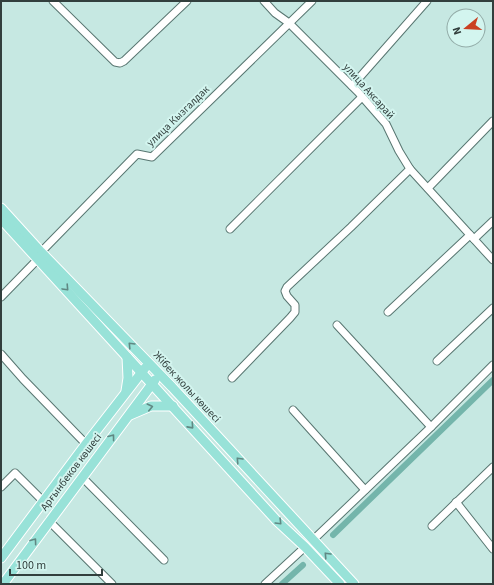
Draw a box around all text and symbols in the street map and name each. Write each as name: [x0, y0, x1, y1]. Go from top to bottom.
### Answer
north arrow: [446, 8, 486, 48]
text: N: [449, 25, 465, 37]
street label: улица Аксарай: [340, 60, 398, 122]
street label: улица Кызгалдак: [143, 82, 213, 150]
one-way arrow: [61, 284, 68, 291]
one-way arrow: [128, 342, 136, 350]
street label: Жібек жолы көшесі: [150, 348, 224, 426]
one-way arrow: [147, 403, 153, 411]
one-way arrow: [186, 421, 193, 428]
street label: Арғынбеков көшесі: [37, 430, 105, 514]
one-way arrow: [108, 435, 115, 442]
one-way arrow: [236, 457, 244, 465]
one-way arrow: [274, 517, 282, 525]
one-way arrow: [30, 539, 37, 546]
scale bar: [10, 551, 102, 577]
one-way arrow: [325, 553, 332, 560]
text: 100 m: [16, 557, 46, 574]

